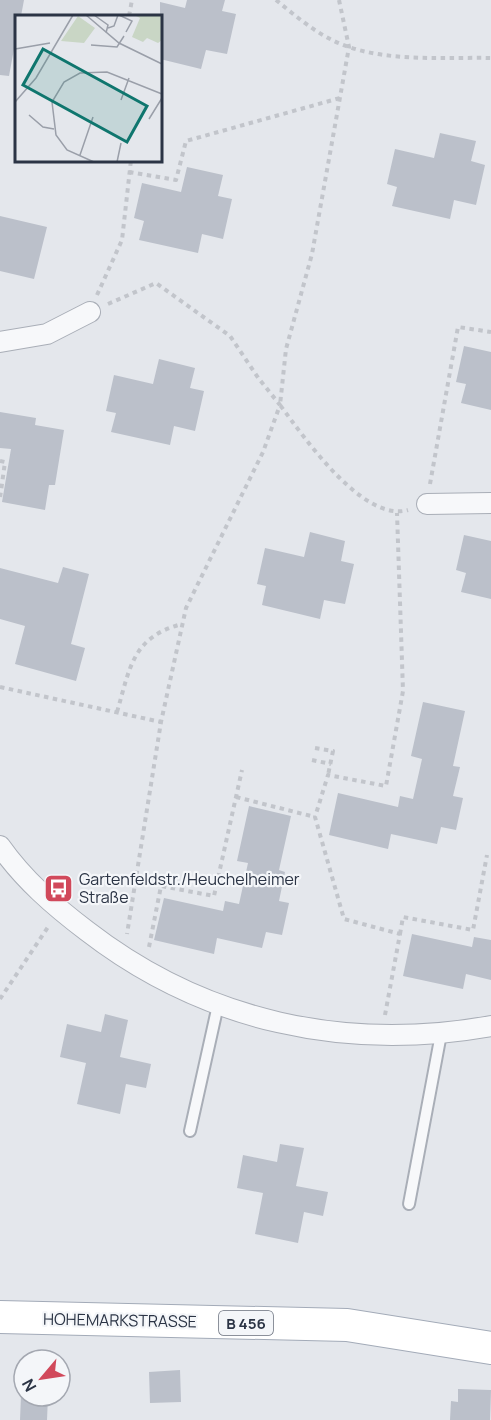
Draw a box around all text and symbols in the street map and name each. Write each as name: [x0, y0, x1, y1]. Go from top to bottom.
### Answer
inset map: [15, 15, 162, 162]
place label: Gartenfeldstr./Heuchelheimer Straße: [79, 868, 300, 908]
bus stop icon: Gartenfeldstr./Heuchelheimer Straße: [42, 872, 74, 904]
street label: HOHEMARKSTRASSE: [43, 1308, 197, 1332]
road number: B 456: [219, 1311, 273, 1335]
north arrow: [12, 1348, 72, 1408]
text: N: [16, 1375, 41, 1396]

